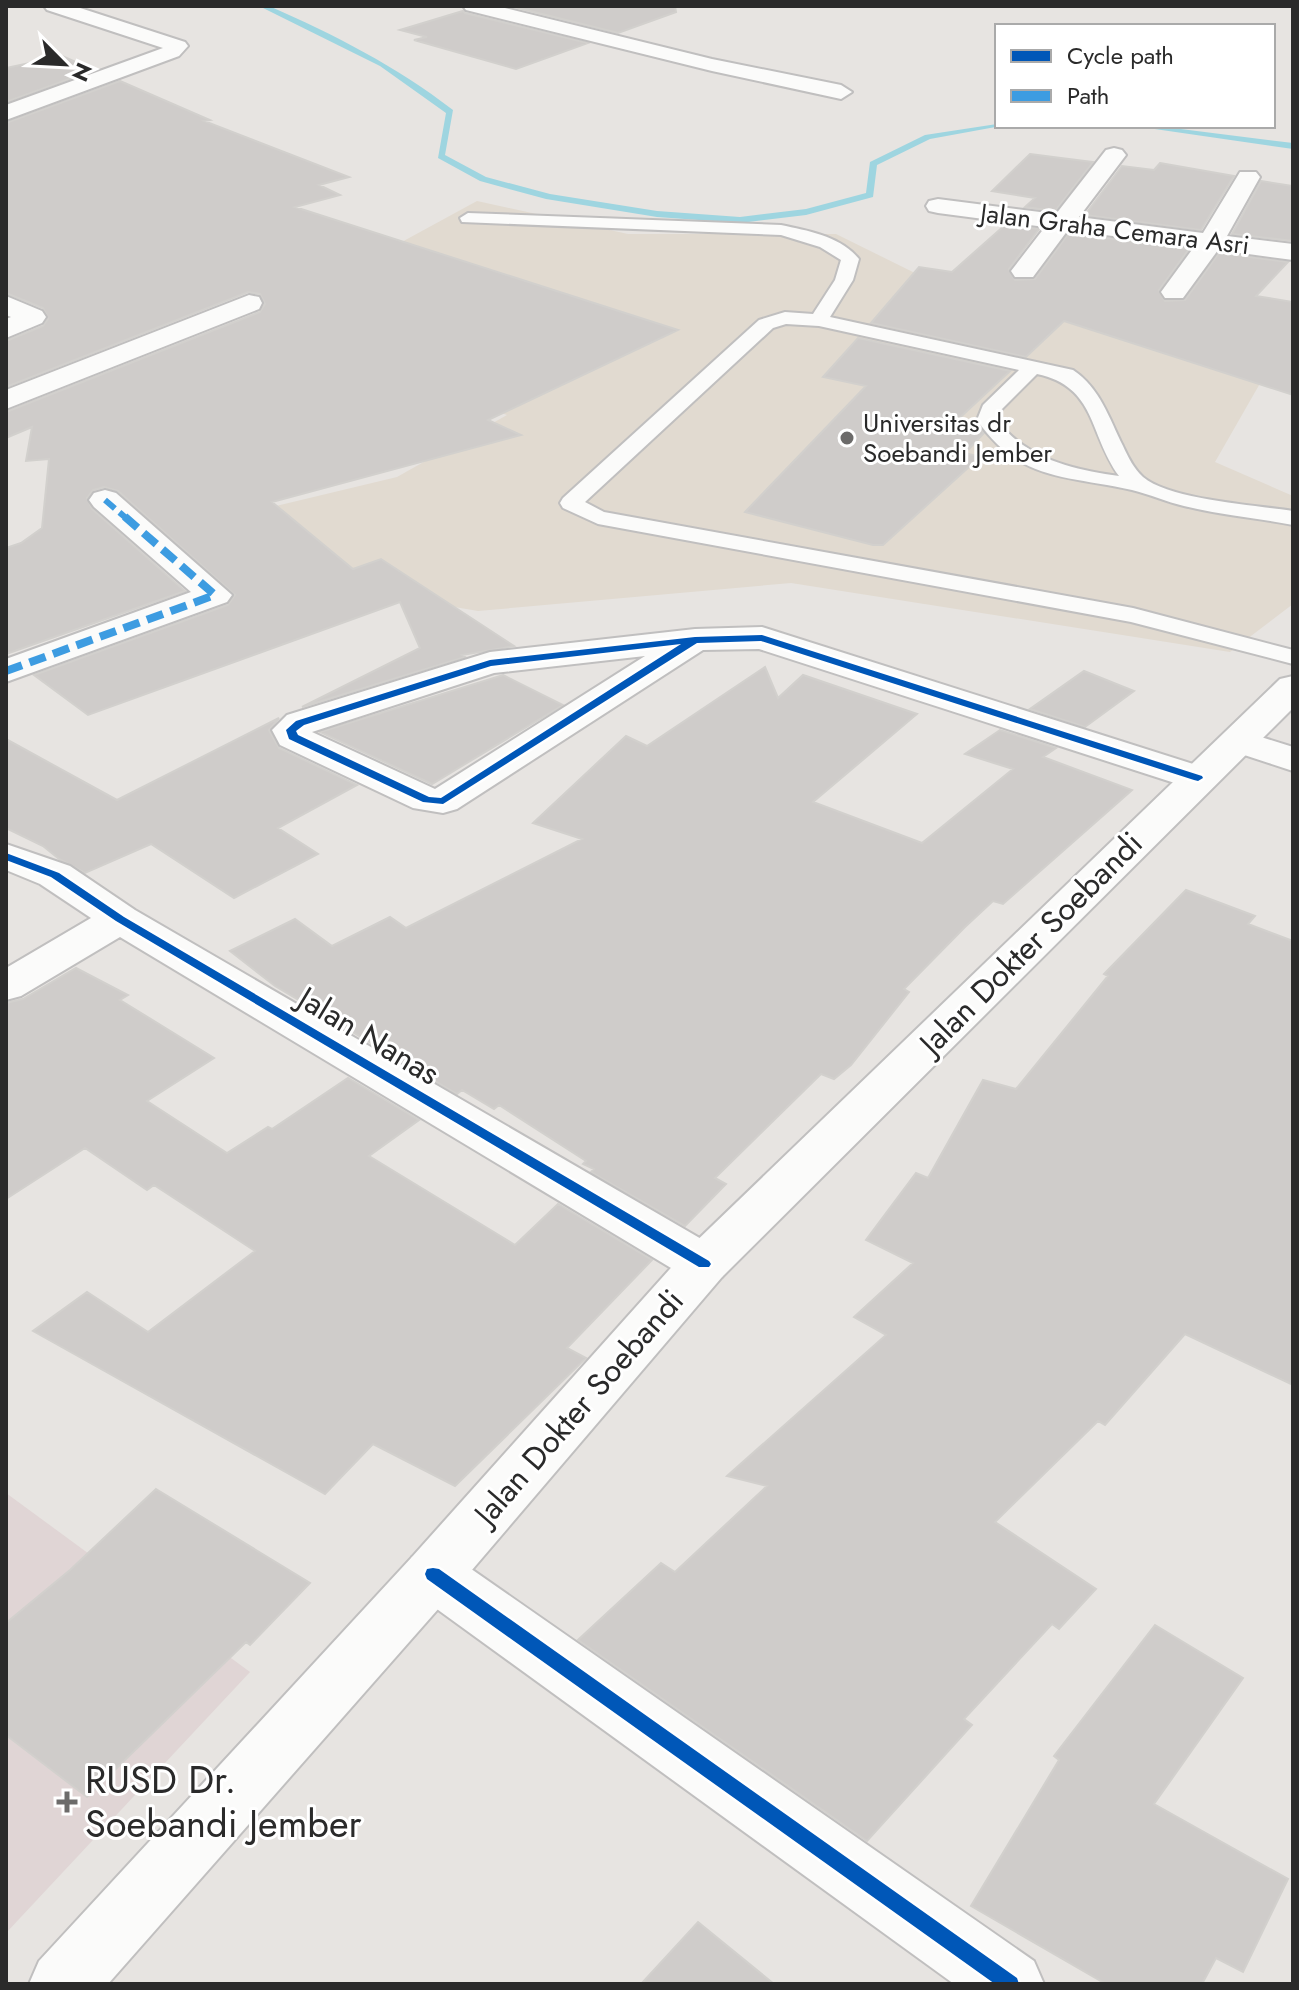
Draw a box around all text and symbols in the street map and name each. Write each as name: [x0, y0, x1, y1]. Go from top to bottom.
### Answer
north arrow: [24, 24, 104, 104]
legend: [995, 24, 1275, 128]
text: Cycle path: [1067, 38, 1174, 73]
text: N: [64, 58, 100, 87]
text: Path: [1067, 78, 1109, 113]
street label: Jalan Graha Cemara Asri: [975, 193, 1252, 264]
place label: Universitas dr Soebandi Jember: [863, 404, 1052, 472]
marker: Universitas dr Soebandi Jember: [838, 429, 856, 447]
street label: Jalan Dokter Soebandi: [906, 821, 1153, 1068]
street label: Jalan Nanas: [286, 974, 448, 1096]
street label: Jalan Dokter Soebandi: [461, 1279, 694, 1538]
place label: RUSD Dr. Soebandi Jember: [85, 1752, 362, 1851]
marker: RUSD Dr. Soebandi Jember: [56, 1791, 78, 1813]

